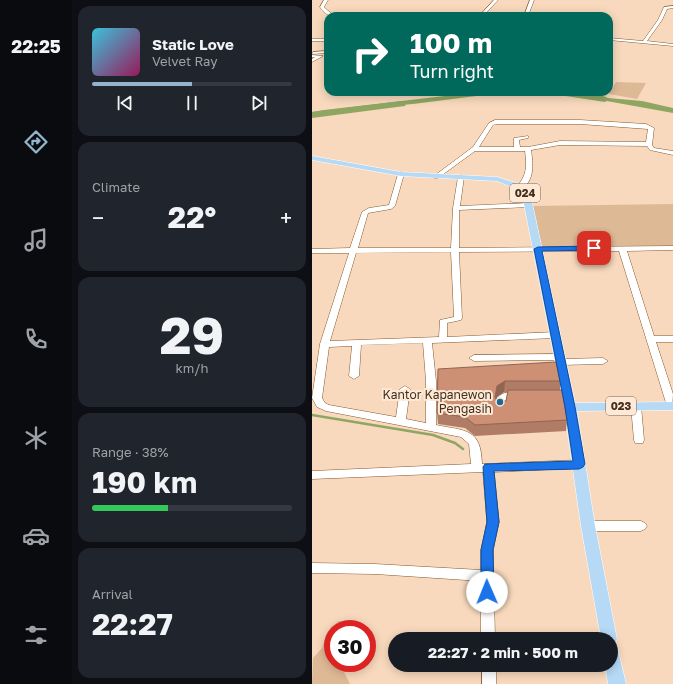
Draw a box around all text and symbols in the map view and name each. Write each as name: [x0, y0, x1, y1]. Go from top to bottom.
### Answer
text: 100 m: [410, 26, 492, 59]
icon: right: [344, 28, 396, 80]
text: 22:25: [11, 35, 61, 57]
text: Static Love: [152, 35, 234, 53]
text: Velvet Ray: [152, 53, 217, 69]
text: Turn right: [410, 60, 494, 82]
icon: previous: [114, 92, 136, 114]
icon: pause: [181, 92, 203, 114]
icon: next: [248, 92, 270, 114]
icon: directions: [22, 128, 50, 156]
text: Climate: [92, 179, 140, 195]
road number: 024: [510, 184, 540, 202]
text: 22°: [168, 199, 216, 235]
text: −: [92, 204, 104, 231]
text: +: [280, 204, 292, 231]
icon: music: [22, 226, 50, 254]
pin: [577, 231, 611, 265]
icon: arrive: [583, 237, 605, 259]
text: 29: [160, 303, 224, 365]
icon: phone: [22, 325, 50, 353]
text: km/h: [175, 360, 209, 376]
place label: Kantor Kapanewon Pengasih: [383, 387, 492, 416]
marker: Kantor Kapanewon Pengasih: [495, 397, 505, 407]
road number: 023: [606, 397, 636, 415]
icon: climate: [22, 424, 50, 452]
text: Range · 38%: [92, 444, 168, 460]
text: 190 km: [92, 464, 197, 500]
icon: car: [22, 522, 50, 550]
position arrow: [466, 571, 508, 613]
text: Arrival: [92, 586, 133, 602]
text: 22:27: [92, 606, 173, 642]
speed limit sign: 30: [324, 620, 376, 672]
icon: filters: [22, 621, 50, 649]
text: 22:27 · 2 min · 500 m: [428, 643, 578, 661]

